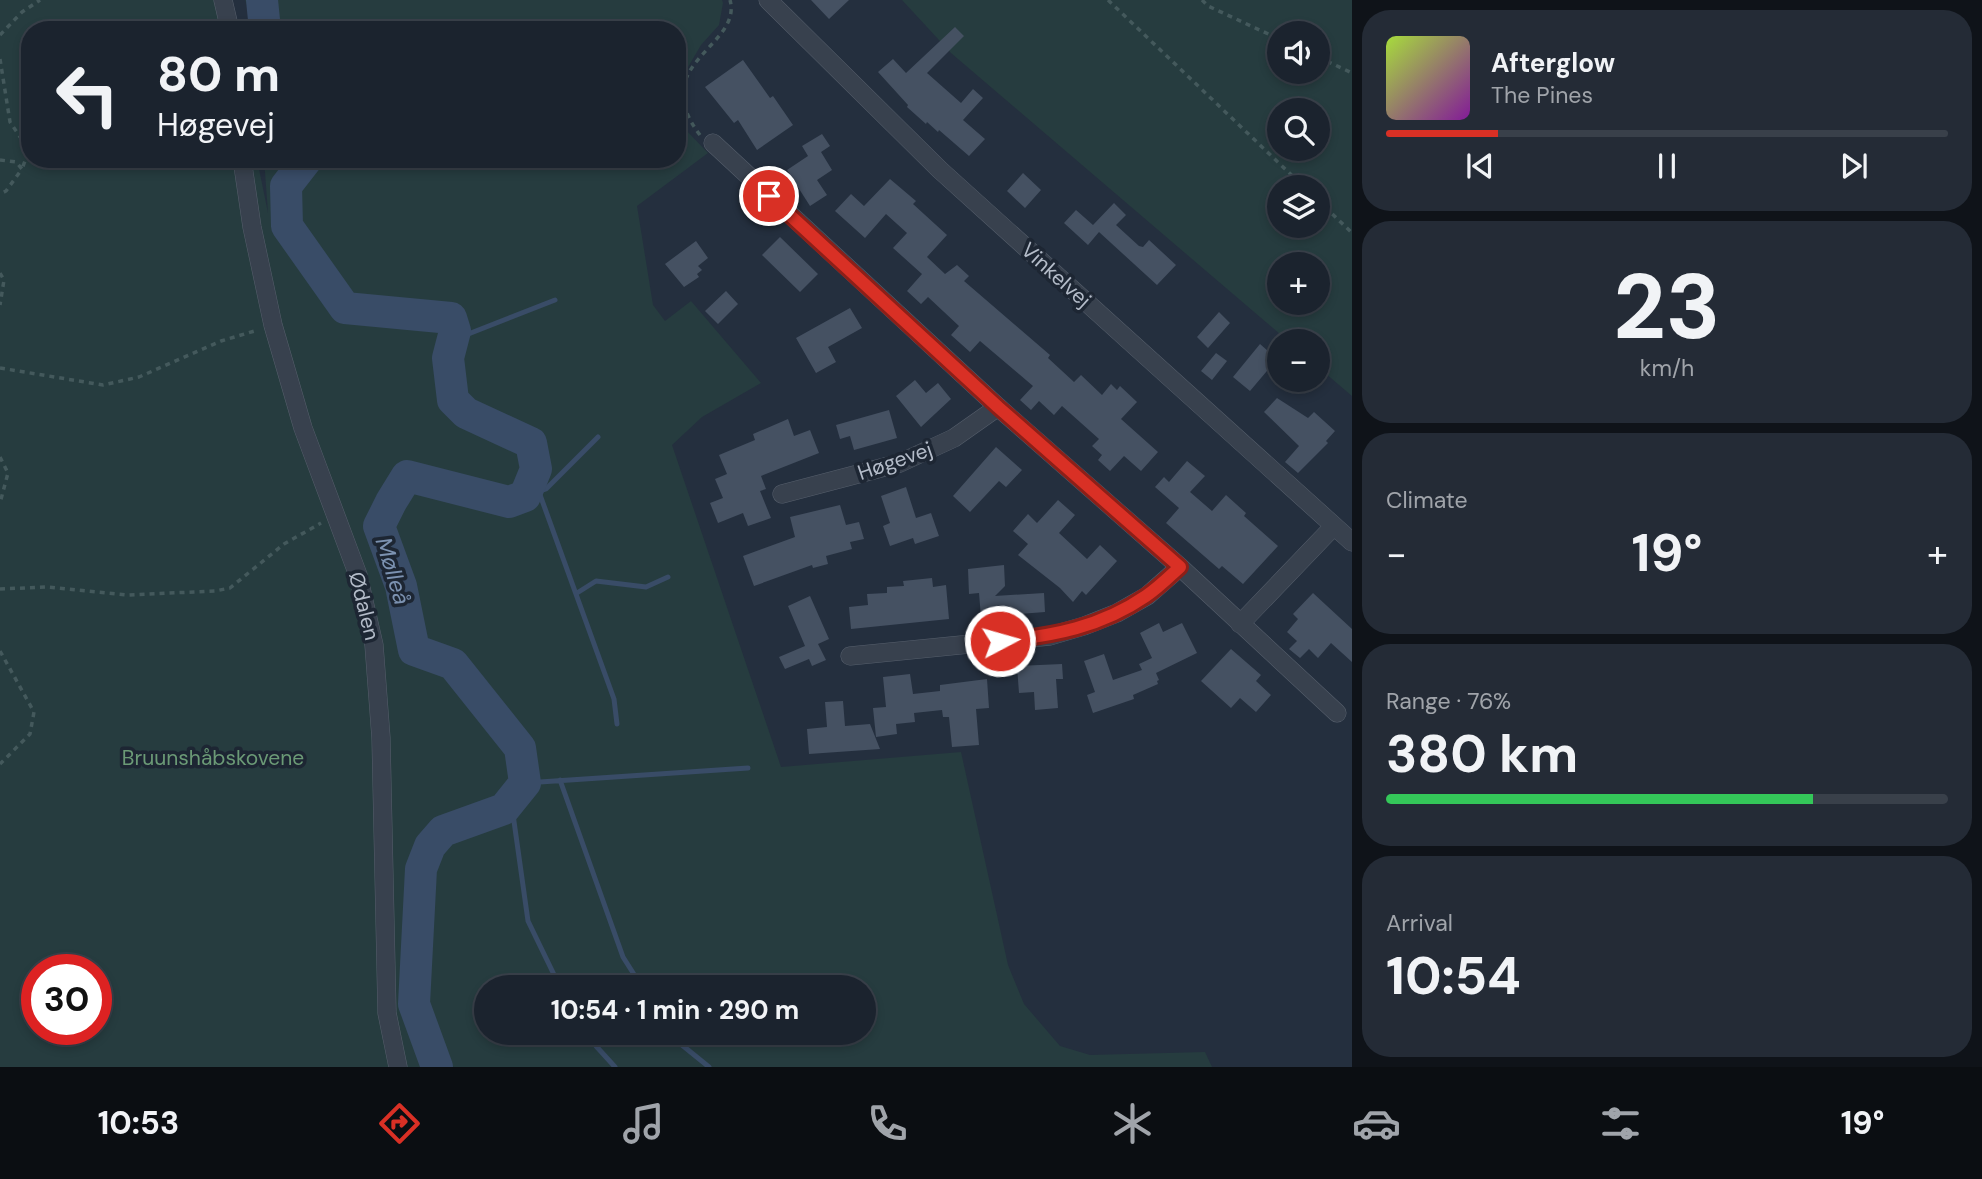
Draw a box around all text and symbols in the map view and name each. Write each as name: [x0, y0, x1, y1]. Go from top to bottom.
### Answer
map controls: [1267, 21, 1330, 392]
button: sound: [1267, 21, 1330, 84]
text: 80 m: [157, 42, 280, 106]
text: Afterglow: [1491, 46, 1615, 80]
icon: left: [42, 49, 133, 140]
text: The Pines: [1491, 80, 1593, 110]
button: search: [1267, 98, 1330, 161]
text: Høgevej: [157, 104, 275, 146]
icon: previous: [1461, 147, 1499, 185]
icon: pause: [1648, 147, 1686, 185]
icon: next: [1835, 147, 1873, 185]
pin: [739, 166, 799, 226]
button: layers: [1267, 175, 1330, 238]
icon: arrive: [750, 177, 788, 215]
street label: Vinkelvej: [1015, 236, 1097, 314]
text: 23: [1613, 248, 1721, 366]
button: +: [1267, 252, 1330, 315]
button: −: [1267, 329, 1330, 392]
text: km/h: [1640, 353, 1694, 383]
street label: Høgevej: [854, 435, 936, 487]
text: Climate: [1386, 485, 1468, 515]
text: 19°: [1632, 519, 1702, 587]
text: −: [1386, 529, 1407, 579]
text: +: [1927, 529, 1948, 579]
water label: Mølleå: [369, 534, 417, 608]
street label: Ødalen: [342, 569, 386, 643]
position arrow: [963, 604, 1037, 678]
text: Range · 76%: [1386, 686, 1511, 716]
text: 380 km: [1386, 720, 1578, 788]
park label: Bruunshåbskovene: [122, 744, 304, 772]
text: Arrival: [1386, 908, 1453, 938]
text: 10:54: [1386, 942, 1521, 1010]
speed limit sign: 30: [21, 954, 112, 1045]
text: 10:54 · 1 min · 290 m: [551, 993, 799, 1027]
icon: directions: [375, 1099, 424, 1148]
icon: music: [619, 1099, 668, 1148]
icon: phone: [863, 1099, 912, 1148]
icon: climate: [1108, 1099, 1157, 1148]
icon: car: [1352, 1099, 1401, 1148]
icon: filters: [1596, 1099, 1645, 1148]
text: 10:53: [98, 1102, 179, 1144]
text: 19°: [1841, 1102, 1884, 1144]

